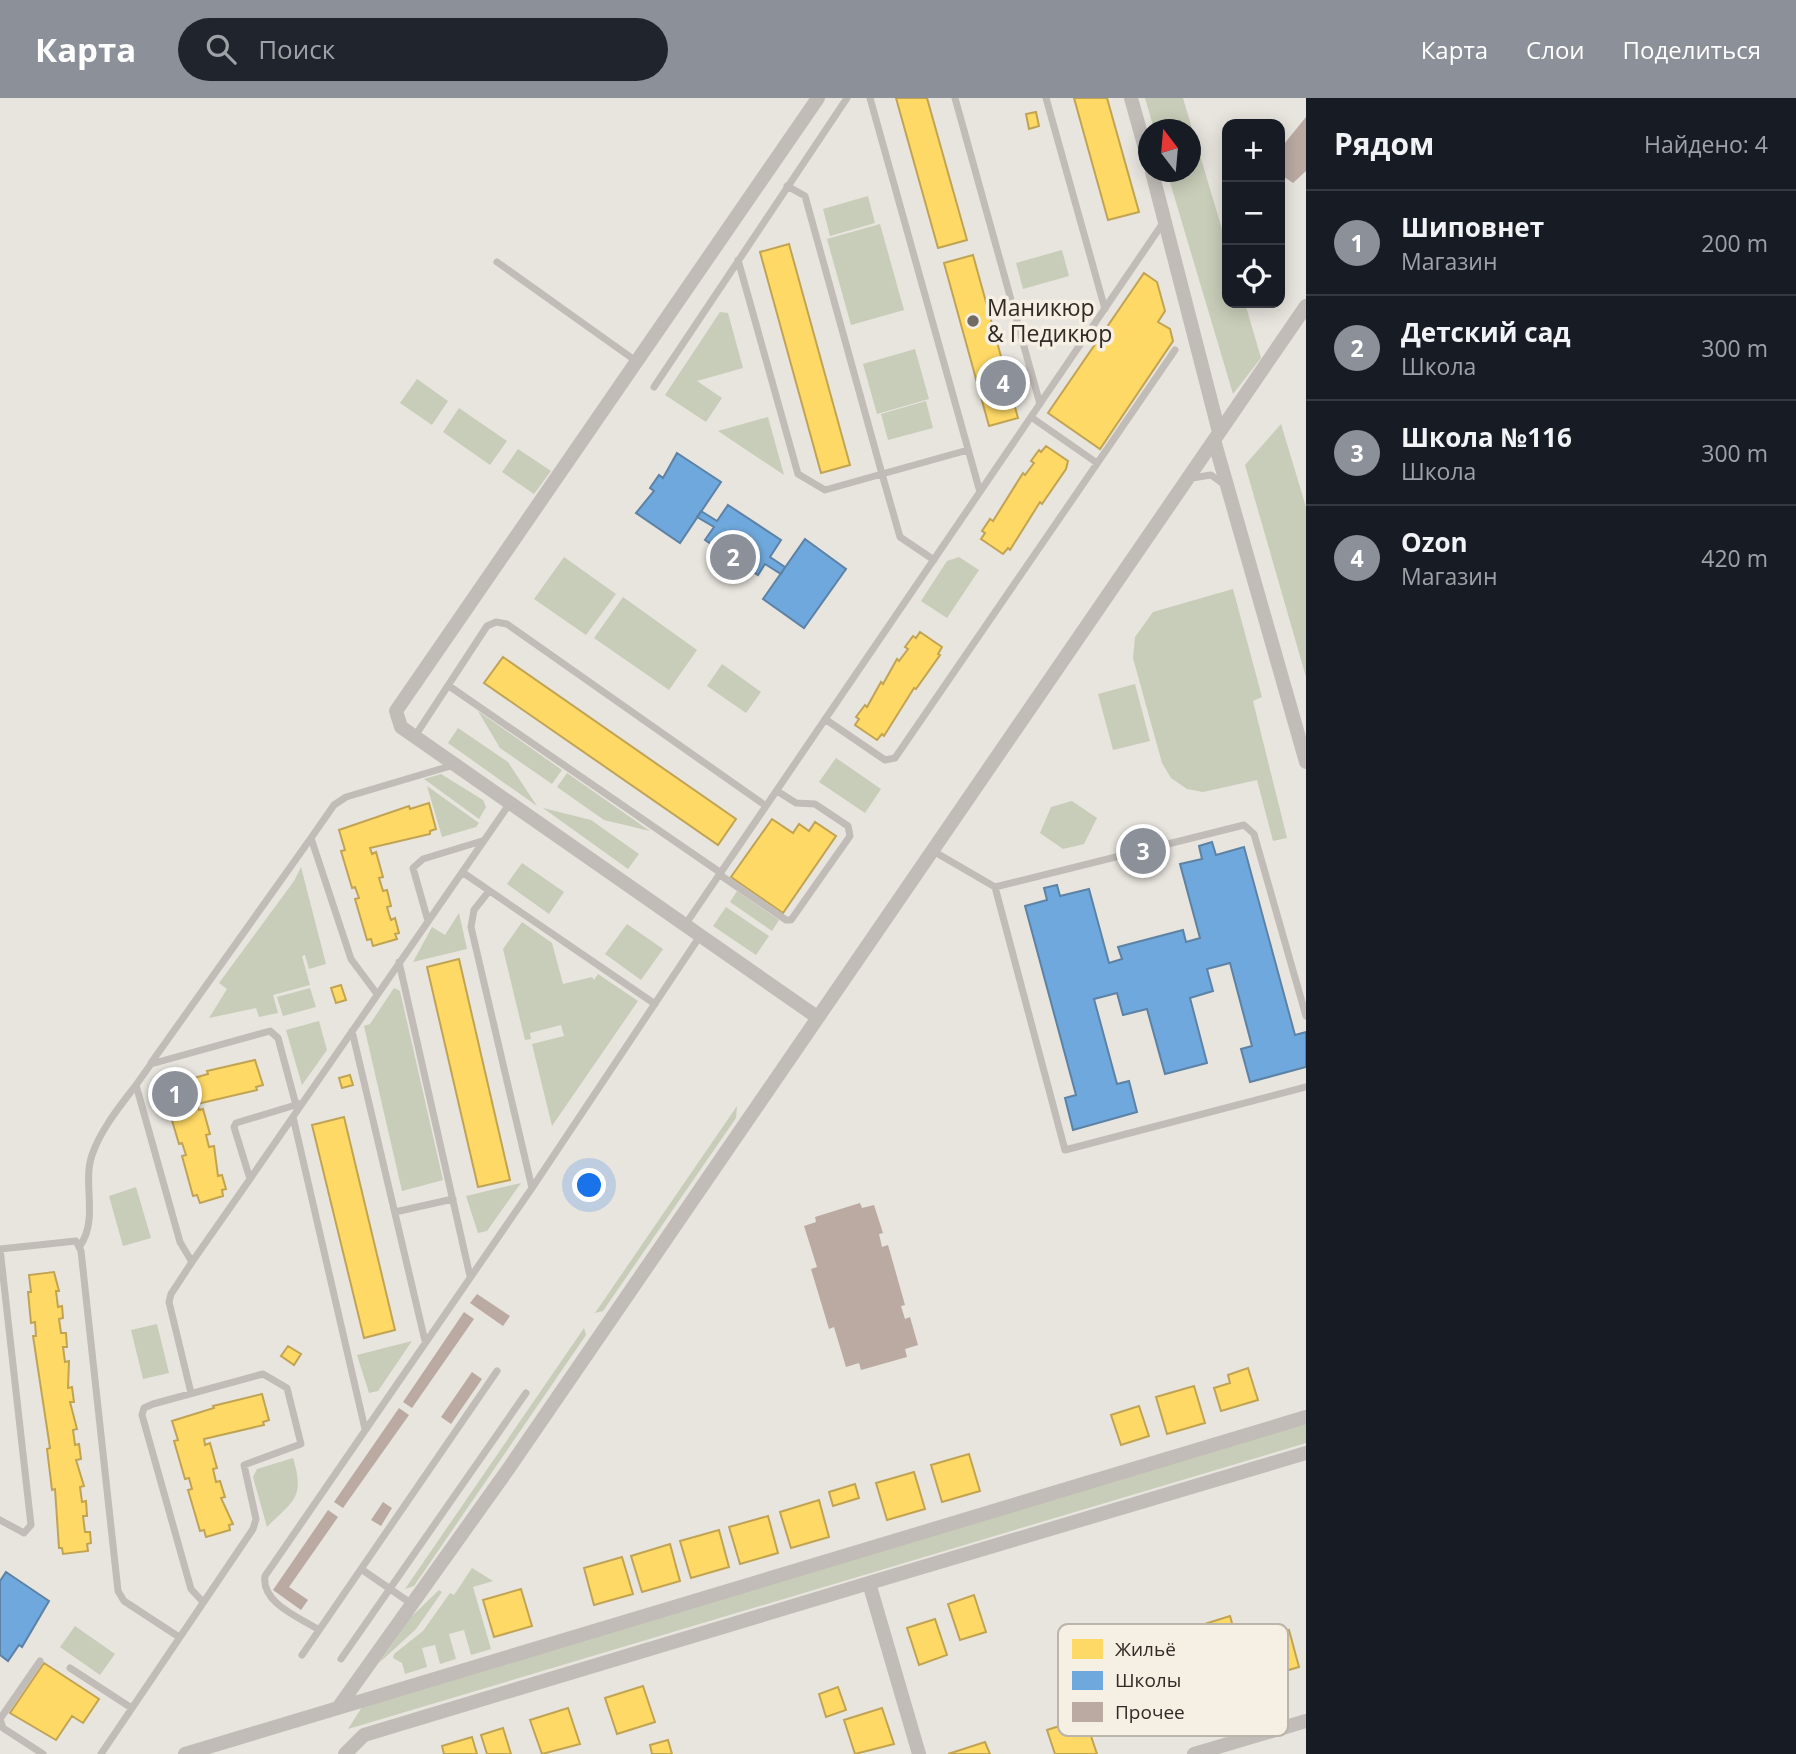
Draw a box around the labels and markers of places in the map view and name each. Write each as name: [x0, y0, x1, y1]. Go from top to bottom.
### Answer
place label: Маникюр & Педикюр: [987, 291, 1112, 349]
marker: Маникюр & Педикюр: [965, 313, 981, 329]
pin: 4: [980, 357, 1026, 409]
pin: 2: [710, 531, 756, 583]
pin: 3: [1120, 825, 1166, 877]
pin: 1: [152, 1068, 198, 1120]

